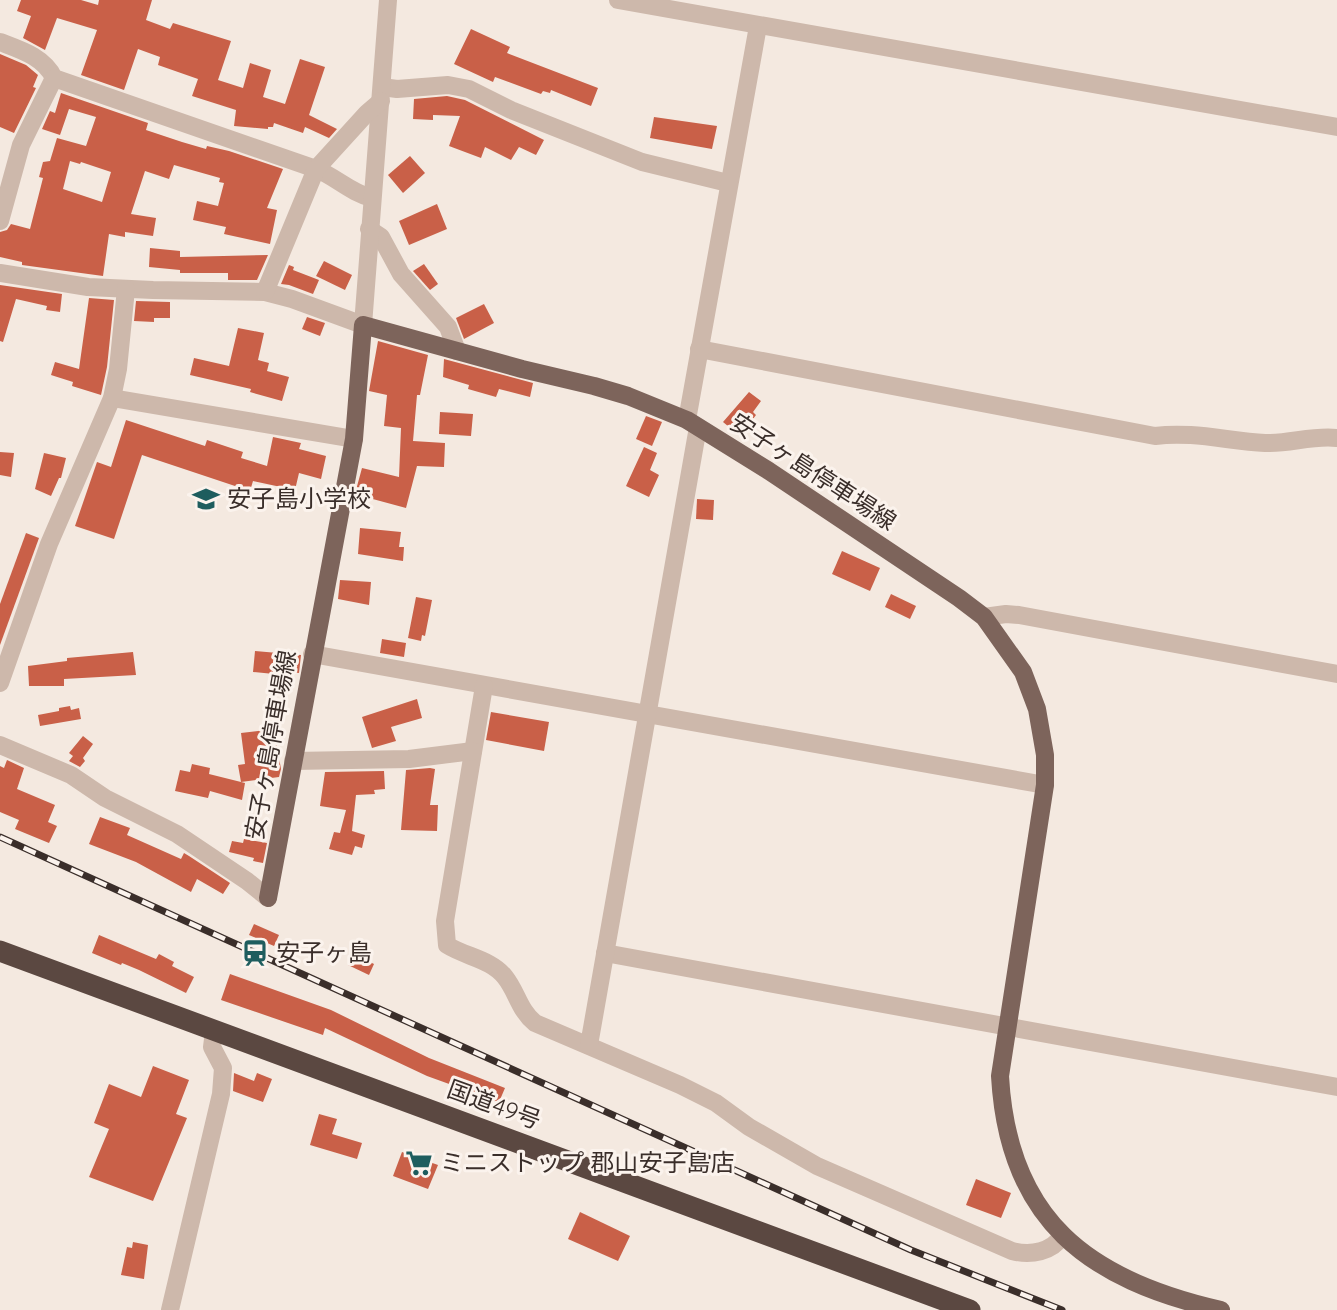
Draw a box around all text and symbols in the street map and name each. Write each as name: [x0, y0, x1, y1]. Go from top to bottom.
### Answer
street label: 安子ヶ島停車場線: [725, 406, 902, 536]
place label: 安子島小学校: [227, 483, 371, 513]
school or university icon: 安子島小学校: [191, 484, 221, 514]
street label: 安子ヶ島停車場線: [239, 648, 301, 842]
place label: 安子ヶ島: [276, 937, 372, 967]
station icon: 安子ヶ島: [240, 938, 270, 968]
street label: 国道49号: [443, 1073, 545, 1135]
place label: ミニストップ 郡山安子島店: [440, 1147, 735, 1177]
supermarket icon: ミニストップ 郡山安子島店: [404, 1148, 434, 1178]

